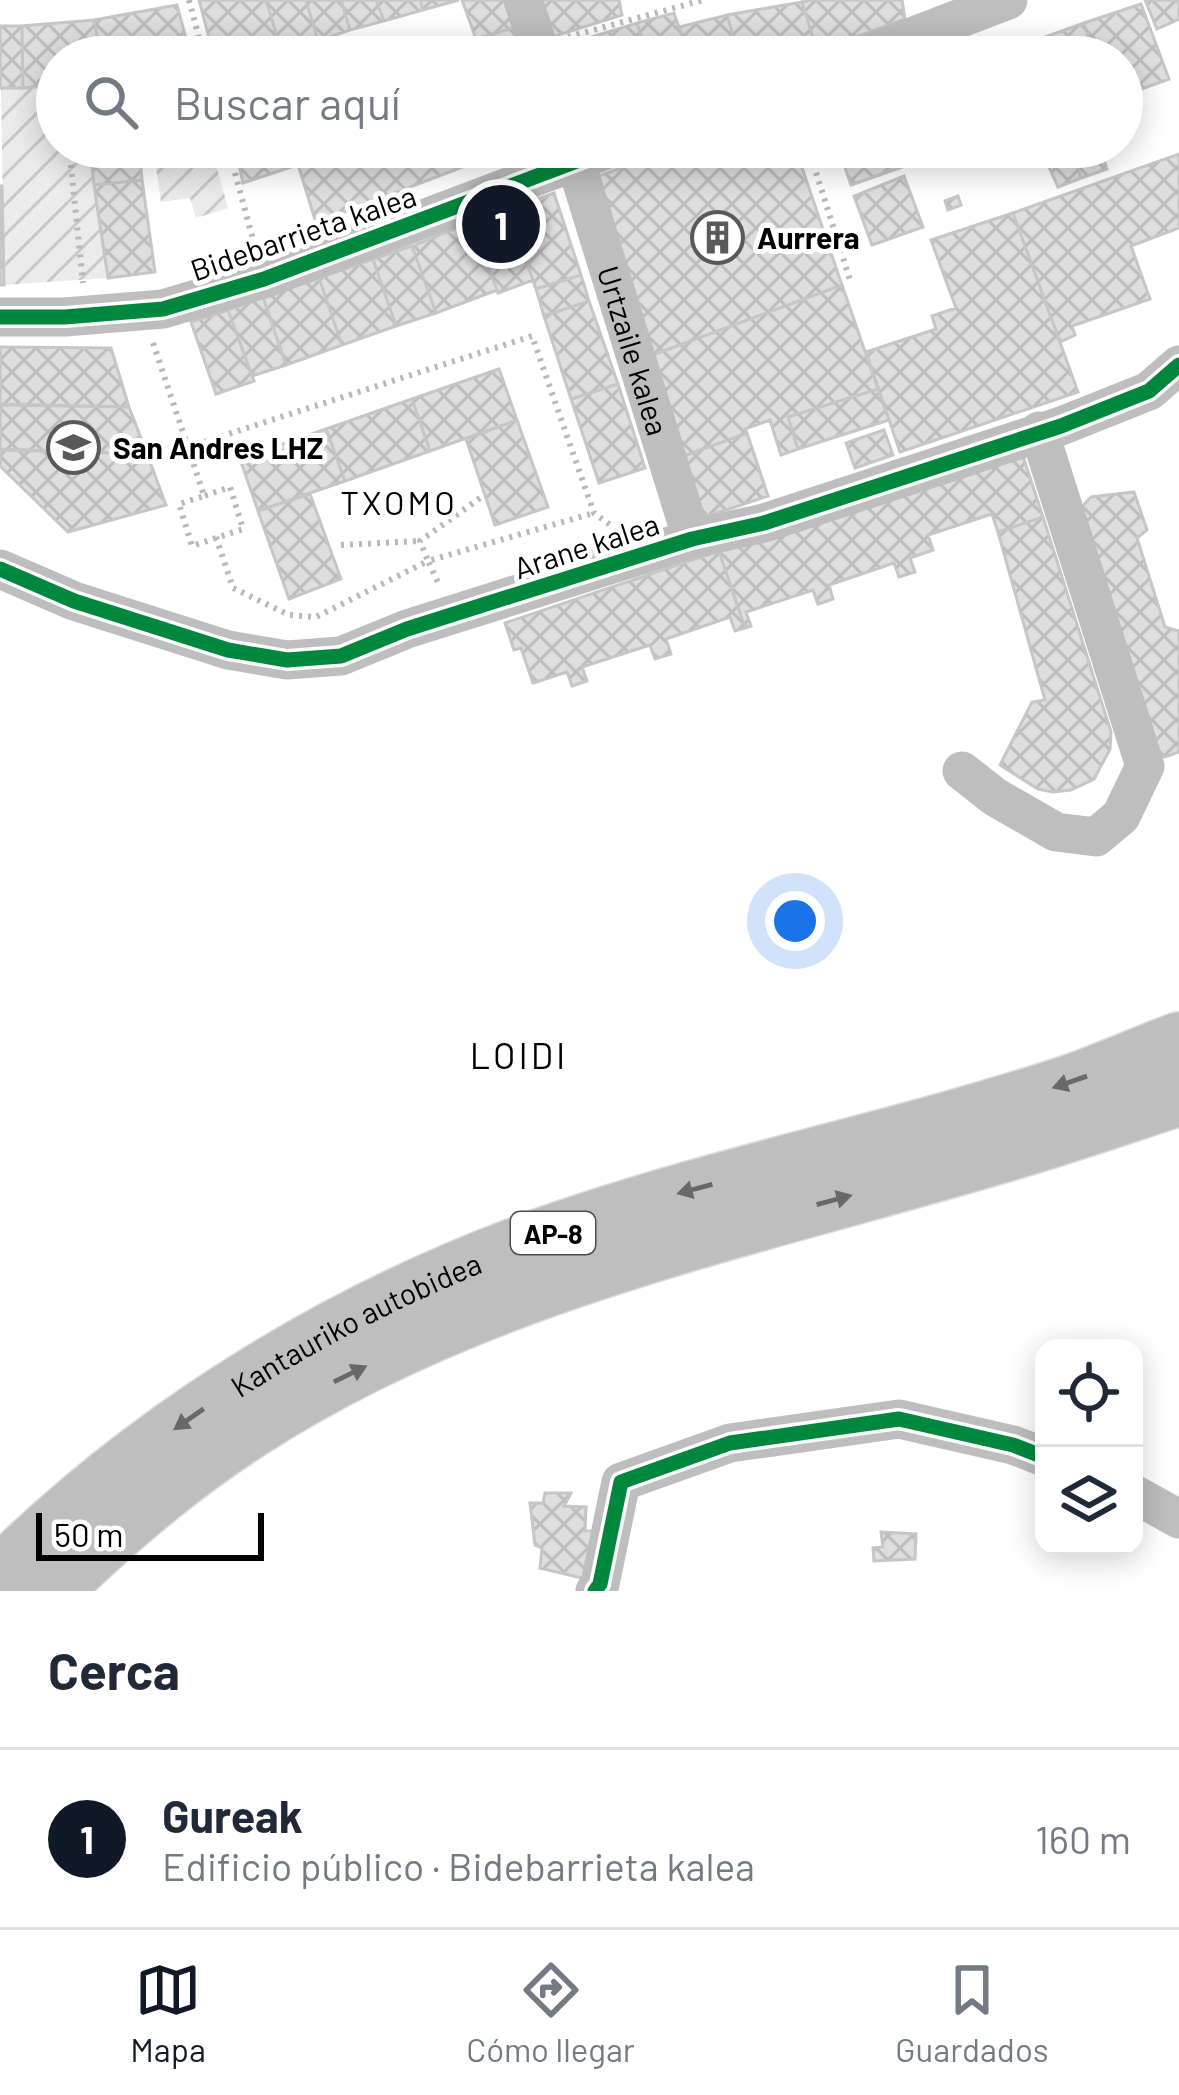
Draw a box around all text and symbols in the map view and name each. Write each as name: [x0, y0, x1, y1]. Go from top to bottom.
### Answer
search box: [36, 36, 1143, 168]
icon: search: [78, 69, 144, 135]
text: Buscar aquí: [174, 75, 401, 129]
street label: Bidebarrieta kalea: [185, 177, 421, 287]
pin: 1: [462, 179, 540, 269]
building icon: Aurrera: [690, 209, 746, 265]
place label: Aurrera: [757, 219, 860, 255]
street label: Urtzaile kalea: [591, 262, 677, 440]
school or university icon: San Andres LHZ: [46, 419, 102, 475]
place label: San Andres LHZ: [113, 429, 323, 465]
district label: TXOMO: [340, 482, 458, 522]
street label: Arane kalea: [509, 505, 663, 585]
your location: [765, 891, 825, 951]
district label: LOIDI: [470, 1033, 568, 1076]
one-way arrow: [1051, 1074, 1087, 1093]
one-way arrow: [676, 1181, 713, 1200]
one-way arrow: [816, 1189, 853, 1208]
road number: AP-8: [511, 1212, 595, 1254]
street label: Kantauriko autobidea: [224, 1244, 486, 1404]
map controls: [1035, 1339, 1143, 1555]
button: locate: [1035, 1339, 1143, 1447]
one-way arrow: [333, 1364, 368, 1384]
one-way arrow: [173, 1407, 205, 1430]
button: layers: [1035, 1447, 1143, 1555]
scale bar: [36, 1507, 264, 1560]
text: 50 m: [54, 1514, 124, 1554]
text: Cerca: [48, 1639, 180, 1700]
text: Gureak: [162, 1788, 303, 1842]
text: 1: [80, 1815, 94, 1862]
text: 160 m: [1035, 1815, 1131, 1862]
text: Edificio público · Bidebarrieta kalea: [162, 1842, 755, 1889]
tab: Mapa: [130, 1957, 206, 2069]
tab: Cómo llegar: [466, 1957, 635, 2069]
tab: Guardados: [895, 1957, 1049, 2069]

